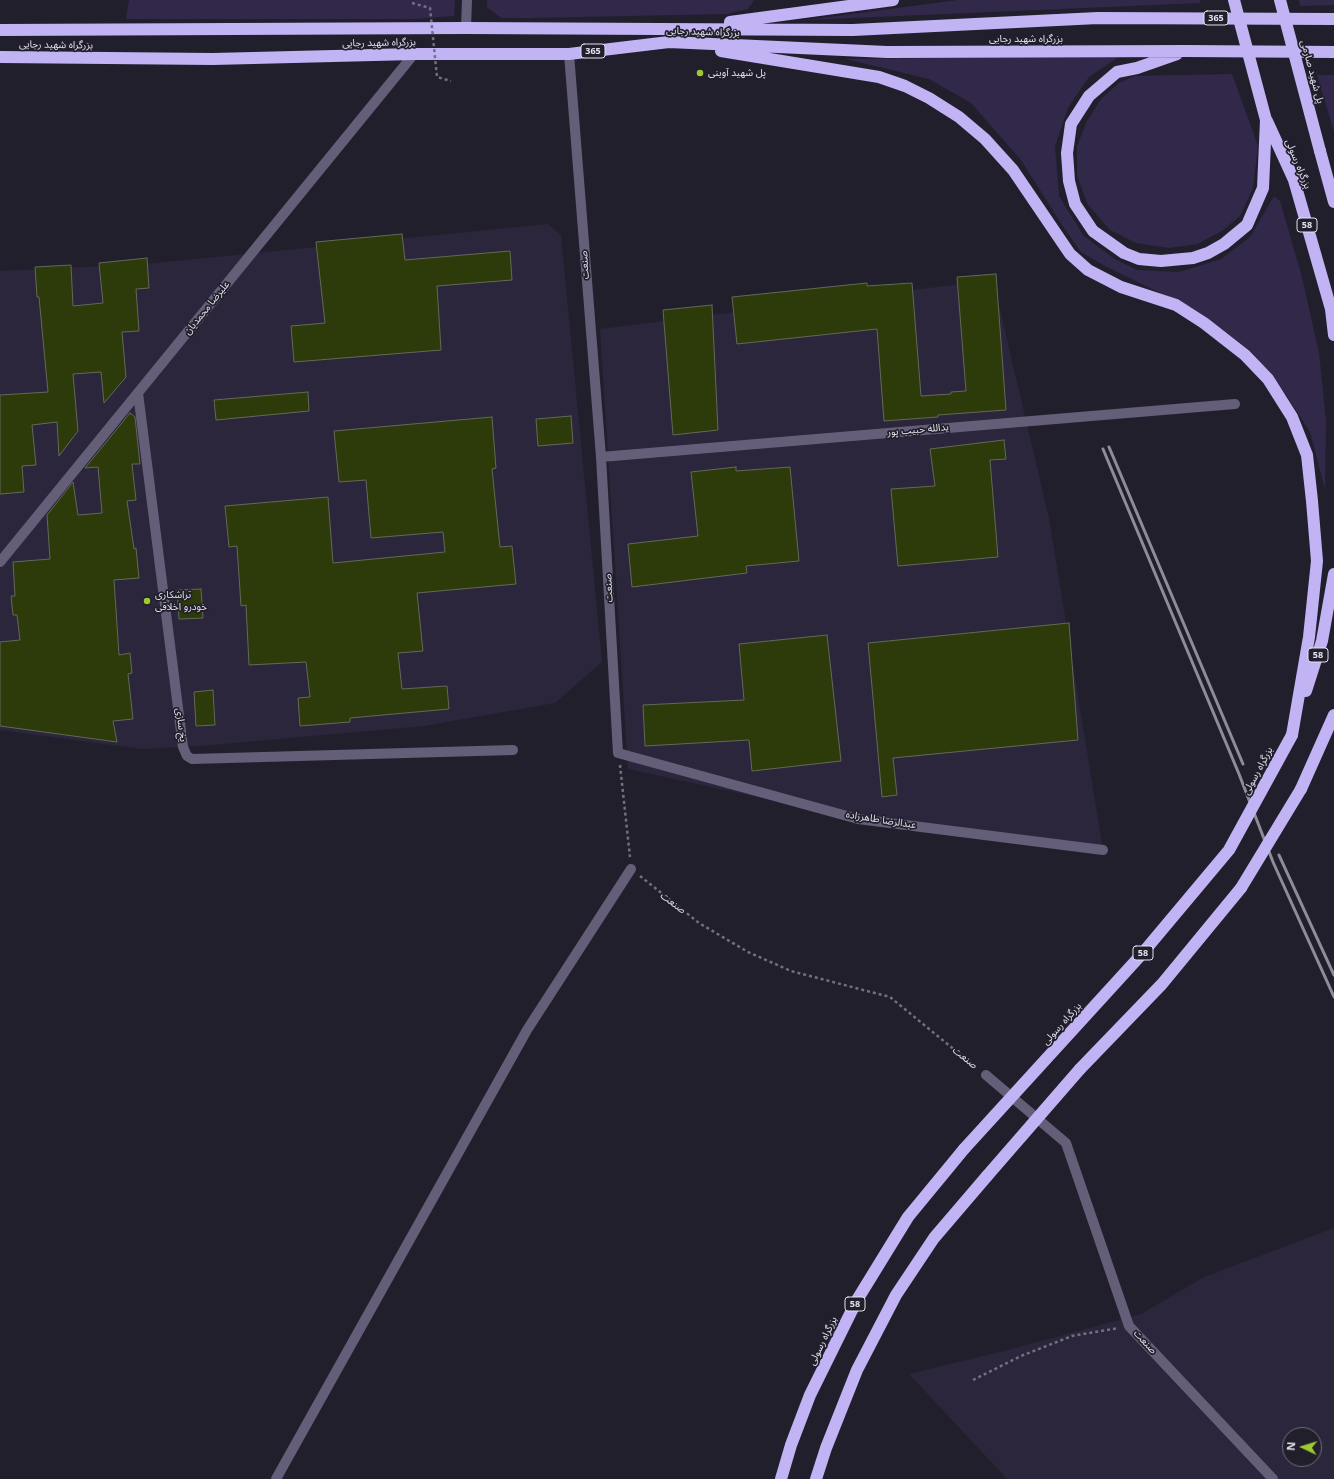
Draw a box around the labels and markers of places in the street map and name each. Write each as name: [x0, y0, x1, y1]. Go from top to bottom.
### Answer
place label: پل شهید آوینی: [708, 67, 766, 79]
marker: پل شهید آوینی: [695, 68, 705, 78]
place label: تراشکاری خودرو اخلاقی: [155, 589, 207, 612]
marker: تراشکاری خودرو اخلاقی: [142, 596, 152, 606]

